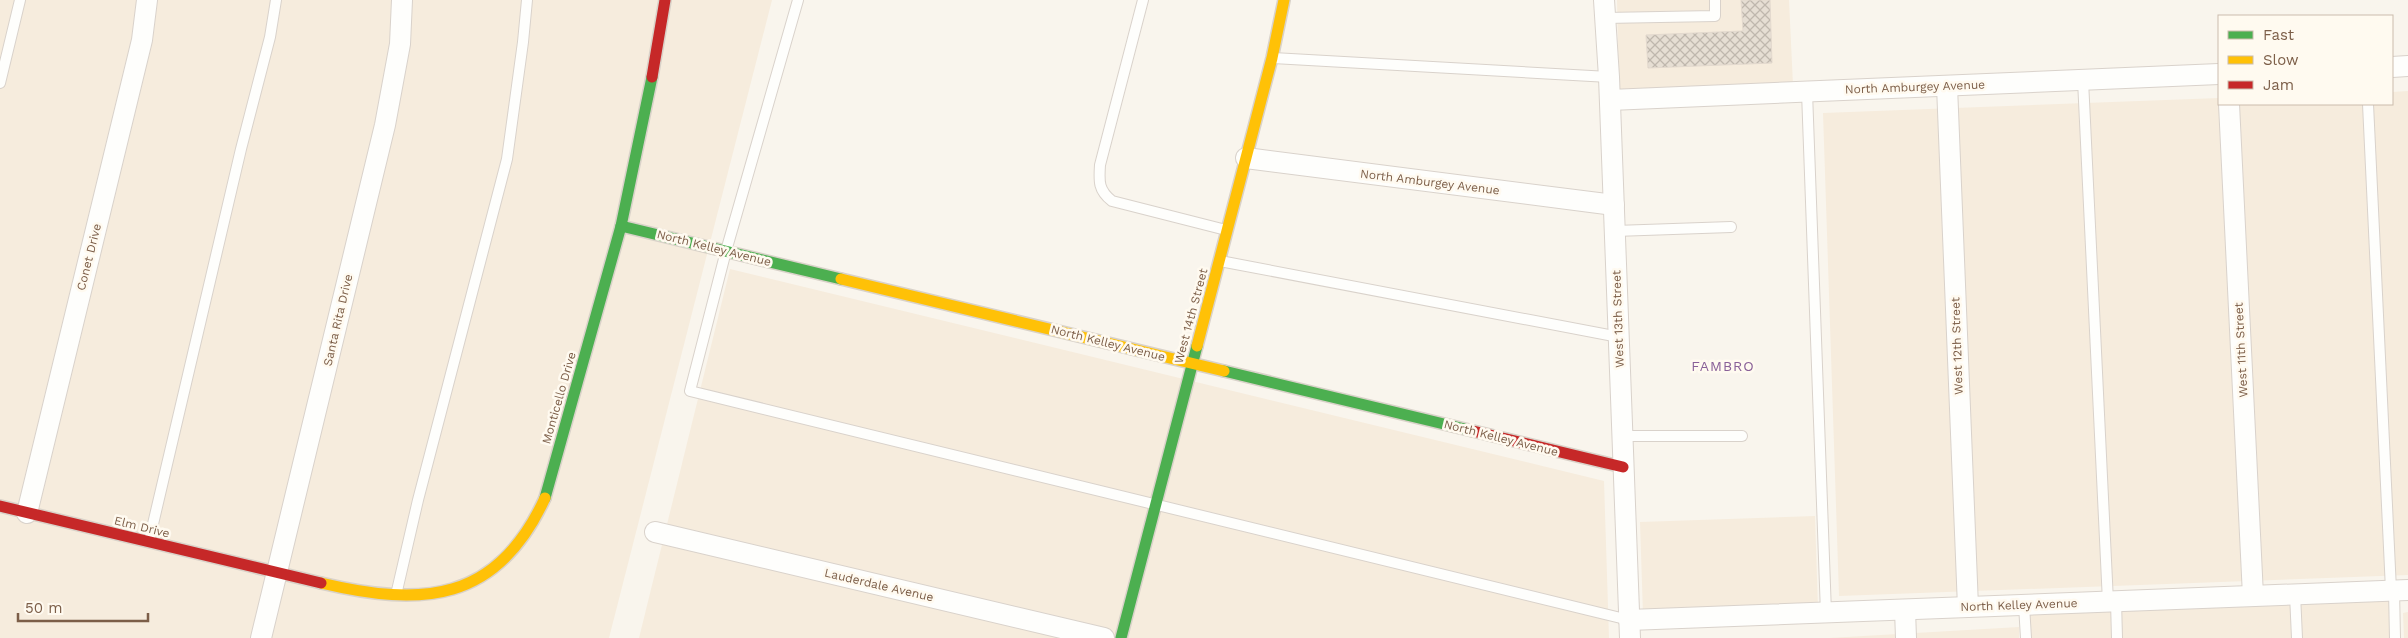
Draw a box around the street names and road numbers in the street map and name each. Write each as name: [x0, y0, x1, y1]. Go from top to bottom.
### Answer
street label: North Amburgey Avenue: [1845, 78, 1985, 96]
street label: North Amburgey Avenue: [1359, 166, 1501, 198]
street label: Conet Drive: [74, 222, 104, 292]
street label: North Kelley Avenue: [655, 227, 773, 269]
street label: West 14th Street: [1172, 267, 1210, 365]
street label: West 13th Street: [1609, 270, 1627, 368]
street label: Santa Rita Drive: [321, 273, 355, 367]
street label: West 12th Street: [1948, 297, 1966, 395]
street label: West 11th Street: [2232, 302, 2250, 398]
street label: North Kelley Avenue: [1049, 322, 1167, 364]
street label: Monticello Drive: [539, 350, 579, 446]
street label: North Kelley Avenue: [1442, 417, 1560, 459]
street label: Elm Drive: [113, 513, 171, 541]
street label: Lauderdale Avenue: [823, 566, 935, 604]
street label: North Kelley Avenue: [1960, 596, 2078, 614]

